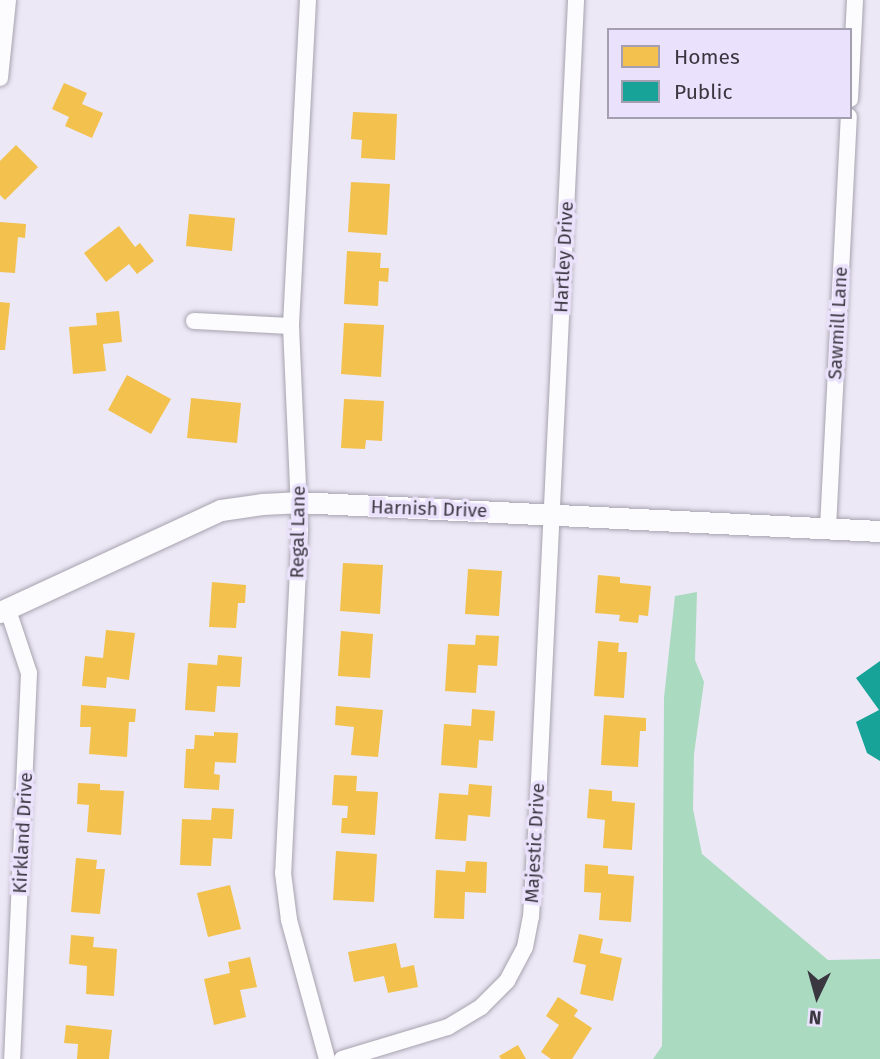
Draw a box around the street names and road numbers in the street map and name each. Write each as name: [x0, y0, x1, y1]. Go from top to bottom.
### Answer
street label: Hartley Drive: [550, 201, 578, 313]
street label: Sawmill Lane: [824, 266, 852, 380]
street label: Regal Lane: [286, 485, 310, 579]
street label: Harnish Drive: [370, 496, 488, 522]
street label: Kirkland Drive: [8, 772, 38, 894]
street label: Majestic Drive: [520, 782, 550, 904]

